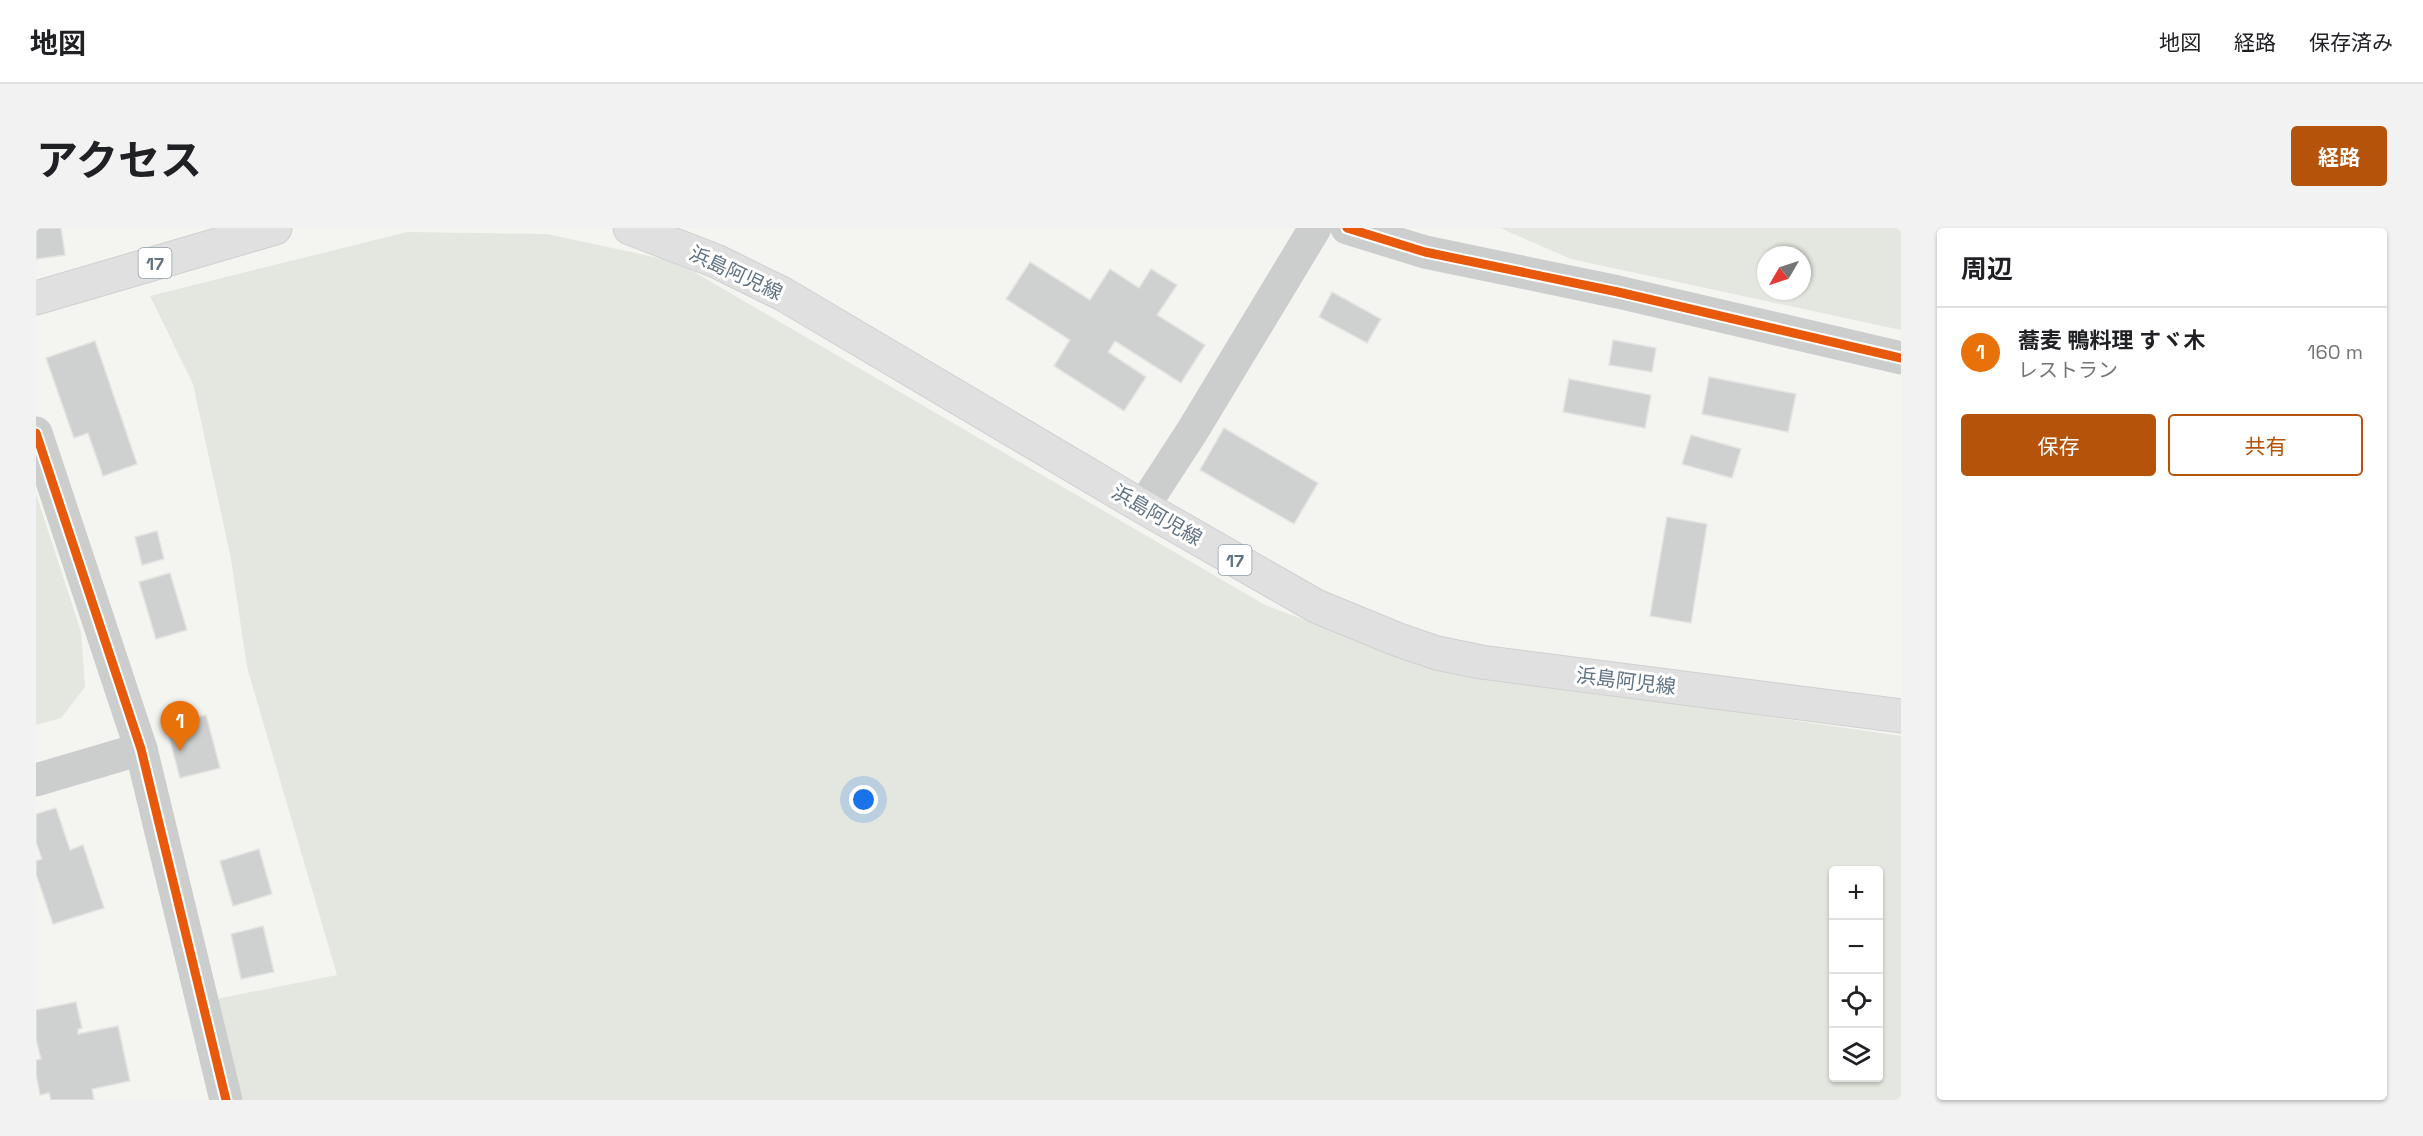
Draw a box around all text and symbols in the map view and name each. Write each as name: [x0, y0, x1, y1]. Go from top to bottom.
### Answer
text: 地図: [30, 25, 86, 61]
text: 地図: [2159, 29, 2201, 56]
text: 経路: [2234, 29, 2276, 56]
text: 保存済み: [2309, 29, 2393, 56]
button: 経路: [2291, 126, 2387, 186]
text: アクセス: [36, 134, 202, 187]
street label: 浜島阿児線: [685, 240, 787, 306]
north arrow: [1757, 246, 1811, 300]
road number: 17: [138, 248, 172, 278]
text: 周辺: [1961, 252, 2013, 286]
text: 蕎麦 鴨料理 すヾ木: [2018, 326, 2205, 354]
text: 1: [1976, 339, 1985, 365]
text: 160 m: [2307, 339, 2363, 365]
text: レストラン: [2018, 357, 2118, 383]
button: 保存: [1961, 414, 2156, 476]
button: 共有: [2168, 414, 2363, 476]
street label: 浜島阿児線: [1107, 479, 1207, 551]
road number: 17: [1218, 545, 1252, 575]
street label: 浜島阿児線: [1575, 662, 1677, 700]
pin: 1: [160, 702, 200, 751]
your location: [849, 785, 878, 814]
map controls: [1829, 866, 1883, 1082]
button: +: [1829, 866, 1883, 920]
button: −: [1829, 920, 1883, 974]
button: locate: [1829, 974, 1883, 1028]
button: layers: [1829, 1028, 1883, 1082]

